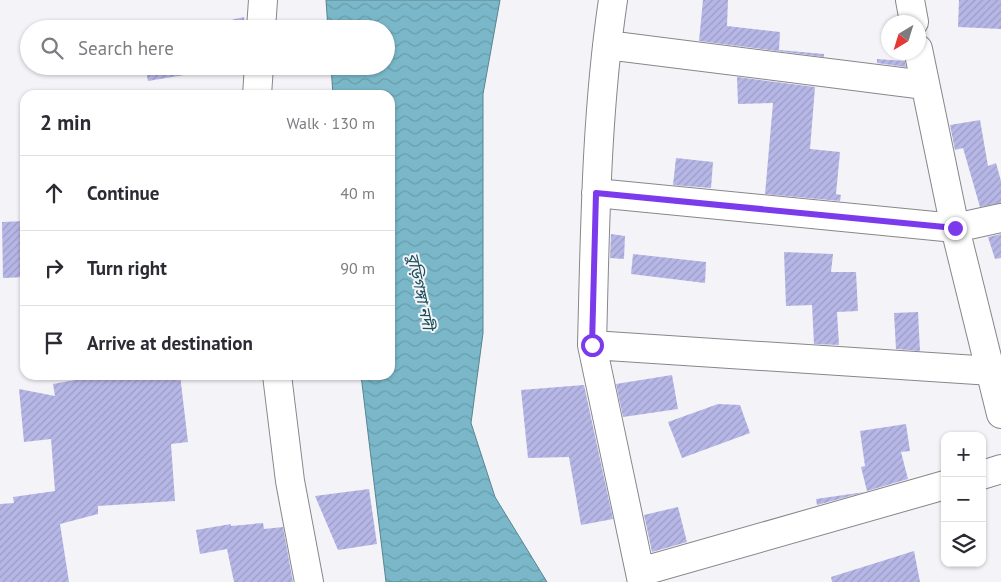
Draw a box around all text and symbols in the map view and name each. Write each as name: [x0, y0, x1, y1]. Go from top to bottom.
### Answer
north arrow: [881, 15, 926, 60]
search box: [20, 20, 395, 75]
icon: search: [38, 34, 66, 62]
text: Search here: [78, 36, 174, 60]
text: 2 min: [40, 109, 91, 136]
text: Walk · 130 m: [286, 113, 375, 133]
icon: ahead: [40, 179, 68, 207]
text: Continue: [87, 181, 159, 205]
text: 40 m: [340, 183, 375, 203]
route end: [944, 217, 967, 240]
water label: বুড়িগঙ্গা নদী: [403, 251, 439, 334]
icon: right: [40, 254, 68, 282]
text: Turn right: [87, 256, 167, 280]
text: 90 m: [340, 258, 375, 278]
icon: arrive: [40, 329, 68, 357]
text: Arrive at destination: [87, 331, 253, 355]
route start: [581, 334, 604, 357]
map controls: [941, 432, 986, 567]
button: +: [941, 432, 986, 477]
button: −: [941, 477, 986, 522]
button: layers: [941, 522, 986, 567]

